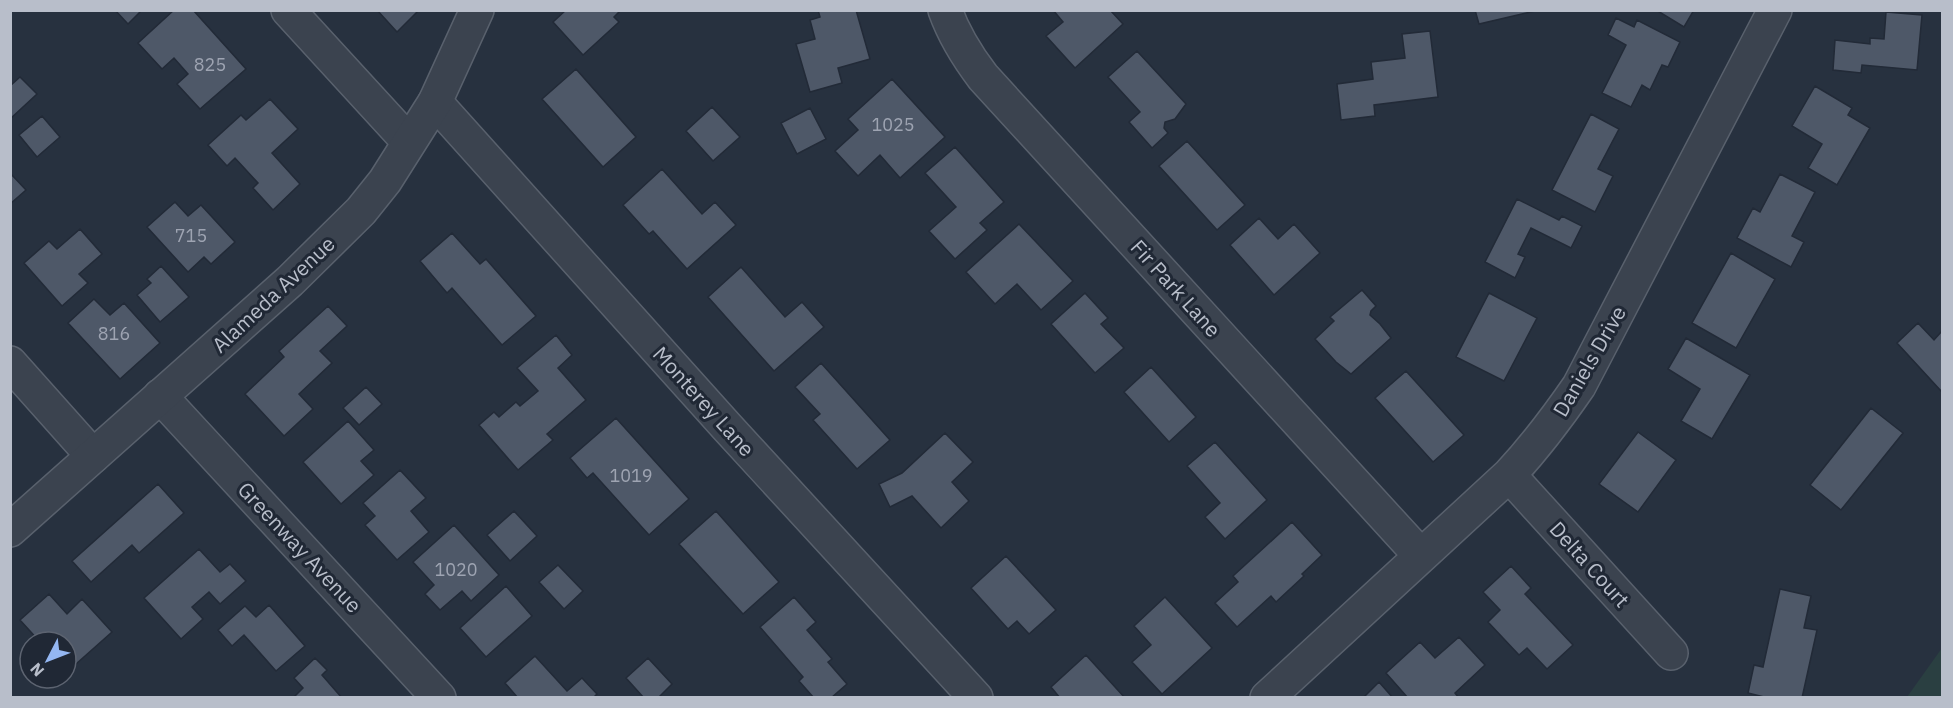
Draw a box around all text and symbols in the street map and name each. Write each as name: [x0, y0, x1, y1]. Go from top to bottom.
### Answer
house number: 825: [194, 53, 226, 76]
house number: 1025: [871, 113, 915, 136]
house number: 715: [175, 224, 207, 247]
street label: Alameda Avenue: [205, 230, 341, 358]
street label: Fir Park Lane: [1125, 233, 1227, 343]
street label: Daniels Drive: [1546, 300, 1632, 422]
house number: 816: [98, 322, 130, 345]
street label: Monterey Lane: [647, 340, 761, 462]
house number: 1019: [609, 464, 653, 487]
street label: Greenway Avenue: [232, 475, 368, 619]
street label: Delta Court: [1544, 515, 1636, 613]
house number: 1020: [434, 558, 478, 581]
north arrow: [18, 630, 78, 690]
text: N: [26, 659, 48, 681]

